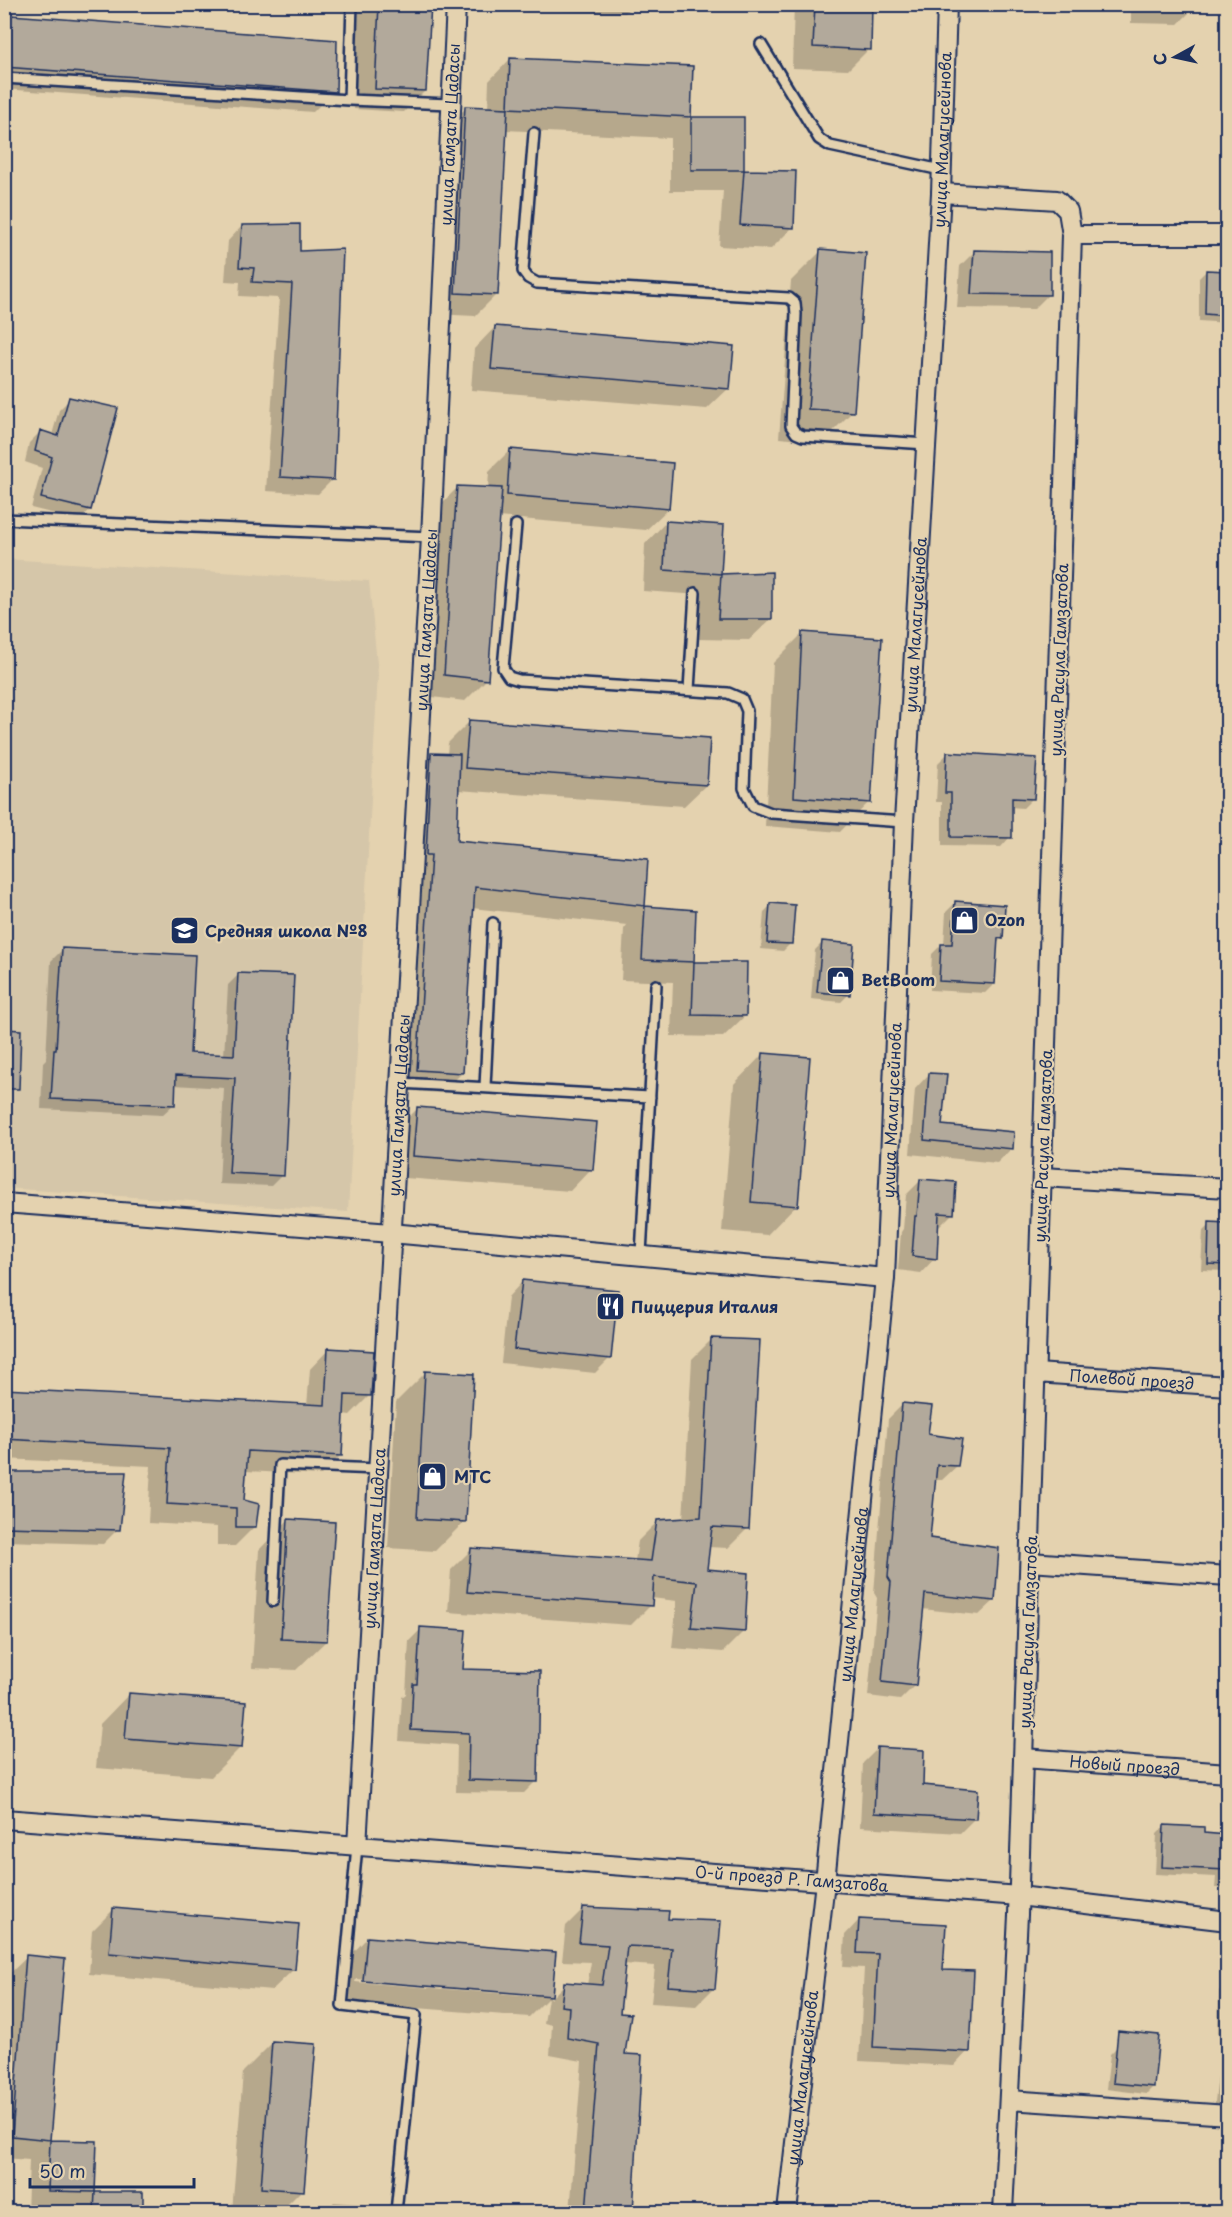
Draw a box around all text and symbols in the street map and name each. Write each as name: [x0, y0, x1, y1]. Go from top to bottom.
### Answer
north arrow: [1145, 27, 1205, 87]
street label: улица Гамзата Цадасы: [433, 43, 465, 226]
street label: улица Малагусейнова: [926, 51, 956, 228]
text: С: [1146, 52, 1172, 67]
street label: улица Гамзата Цадасы: [408, 528, 442, 712]
street label: улица Малагусейнова: [897, 536, 932, 713]
street label: улица Расула Гамзатова: [1043, 563, 1073, 757]
shop icon: Ozon: [948, 904, 980, 936]
place label: Ozon: [985, 907, 1025, 931]
school or university icon: Средняя школа №8: [168, 915, 200, 947]
place label: Средняя школа №8: [205, 918, 367, 942]
shop icon: BetBoom: [824, 964, 856, 996]
place label: BetBoom: [861, 967, 935, 991]
street label: улица Гамзата Цадасы: [381, 1013, 415, 1197]
street label: улица Малагусейнова: [875, 1022, 907, 1199]
street label: улица Расула Гамзатова: [1027, 1049, 1057, 1243]
restaurant icon: Пиццерия Италия: [594, 1291, 626, 1323]
place label: Пиццерия Италия: [631, 1294, 778, 1318]
street label: Полевой проезд: [1069, 1362, 1195, 1395]
street label: улица Гамзата Цадаса: [356, 1447, 390, 1630]
shop icon: МТС: [417, 1461, 449, 1493]
place label: МТС: [454, 1464, 491, 1488]
street label: улица Малагусейнова: [832, 1506, 873, 1683]
street label: улица Расула Гамзатова: [1012, 1535, 1042, 1729]
street label: Новый проезд: [1069, 1748, 1181, 1780]
street label: 0-й проезд Р. Гамзатова: [694, 1858, 889, 1897]
street label: улица Малагусейнова: [779, 1989, 823, 2167]
scale bar: [30, 2151, 194, 2189]
text: 50 m: [39, 2157, 86, 2184]

